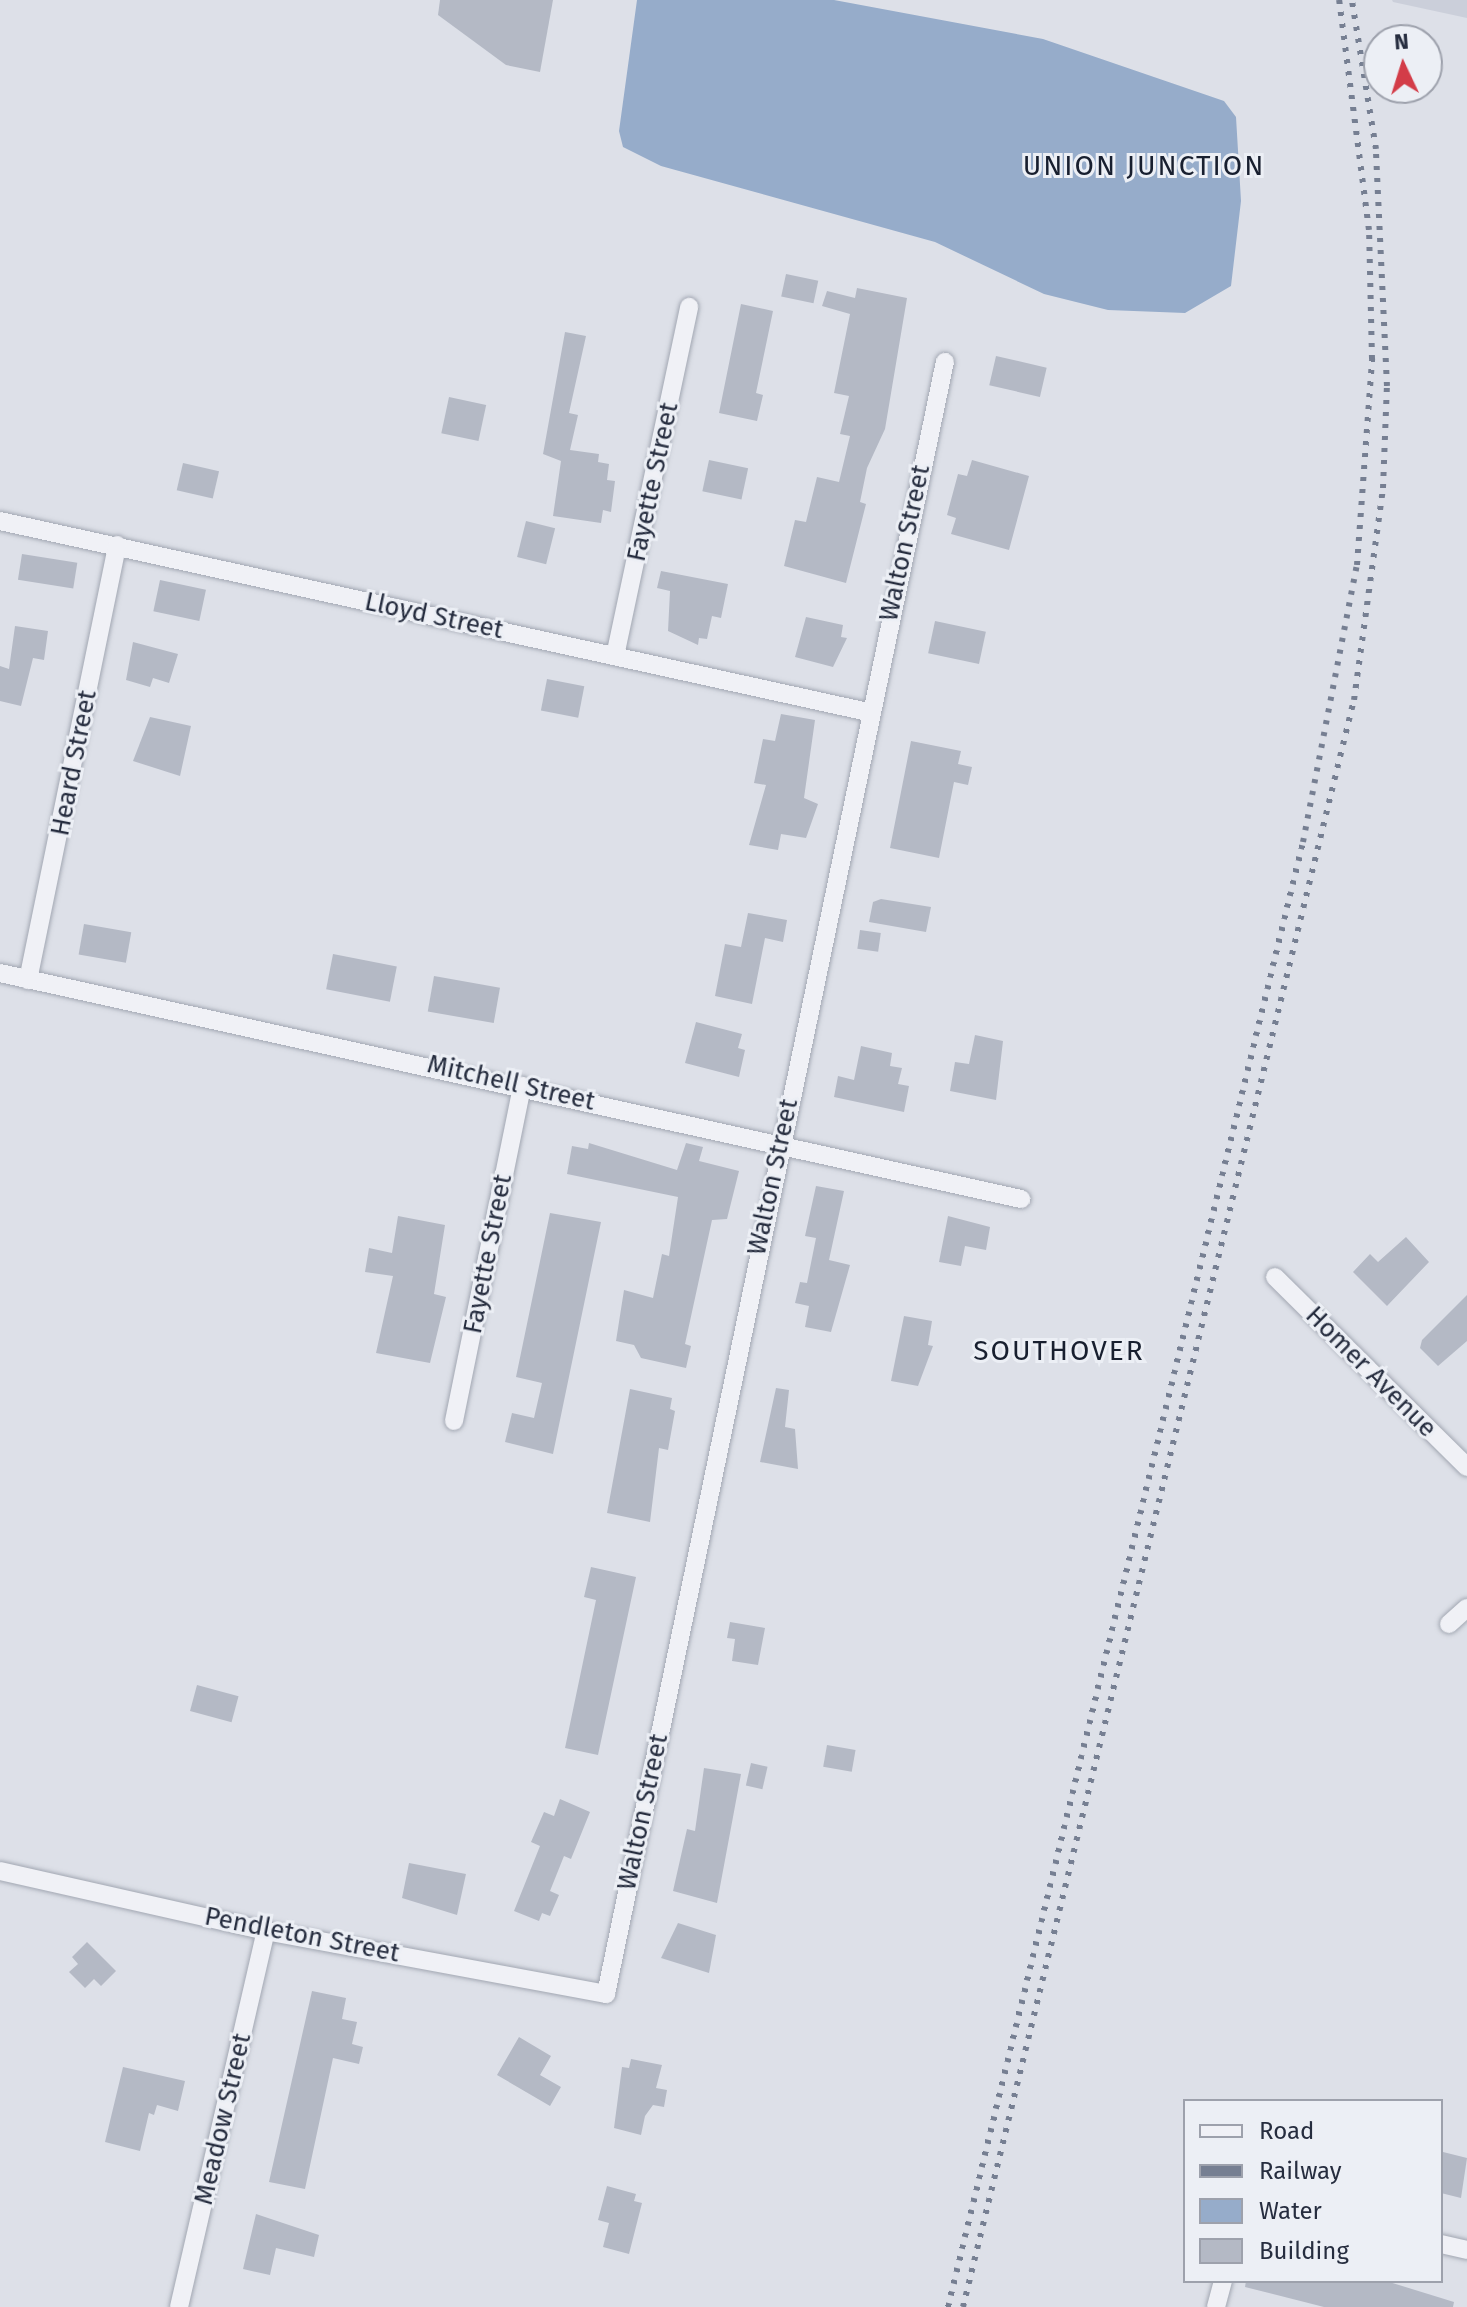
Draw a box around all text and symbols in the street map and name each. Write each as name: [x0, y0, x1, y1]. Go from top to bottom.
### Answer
north arrow: [1363, 24, 1443, 104]
text: N: [1393, 28, 1410, 56]
district label: UNION JUNCTION: [1023, 149, 1265, 183]
street label: Fayette Street: [621, 400, 685, 564]
street label: Walton Street: [873, 462, 937, 624]
street label: Lloyd Street: [362, 586, 506, 646]
street label: Heard Street: [45, 687, 103, 839]
street label: Mitchell Street: [424, 1049, 598, 1117]
street label: Walton Street: [741, 1096, 805, 1258]
street label: Fayette Street: [457, 1172, 519, 1336]
street label: Homer Avenue: [1299, 1300, 1443, 1444]
district label: SOUTHOVER: [973, 1334, 1145, 1368]
street label: Walton Street: [611, 1731, 675, 1893]
street label: Pendleton Street: [202, 1901, 402, 1969]
street label: Meadow Street: [188, 2030, 258, 2208]
legend: [1183, 2099, 1443, 2283]
text: Road: [1259, 2117, 1314, 2145]
text: Railway: [1259, 2157, 1342, 2185]
text: Water: [1259, 2197, 1322, 2225]
text: Building: [1259, 2237, 1349, 2265]

